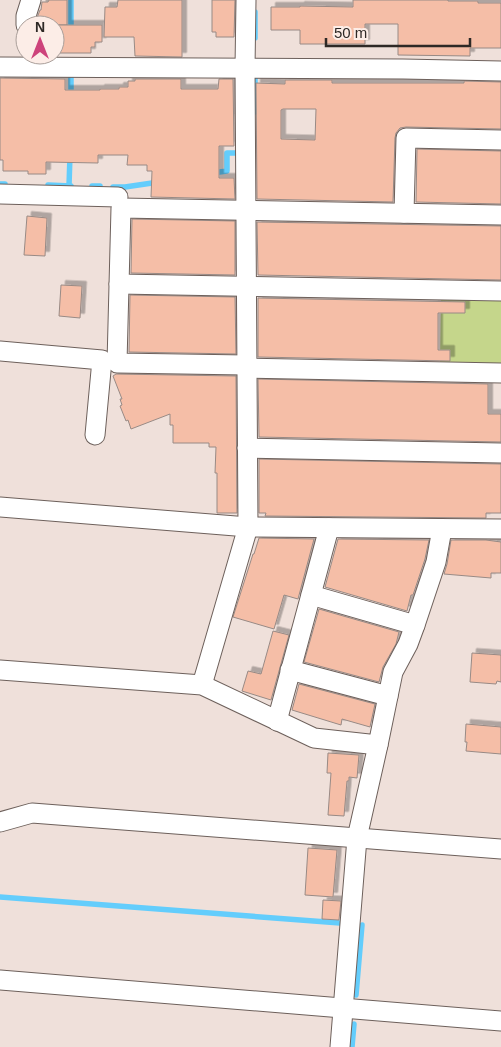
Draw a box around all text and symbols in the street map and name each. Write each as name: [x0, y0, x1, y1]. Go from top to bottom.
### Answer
north arrow: [15, 15, 65, 65]
scale bar: [326, 15, 470, 47]
text: N: [35, 19, 45, 35]
text: 50 m: [334, 24, 367, 41]

